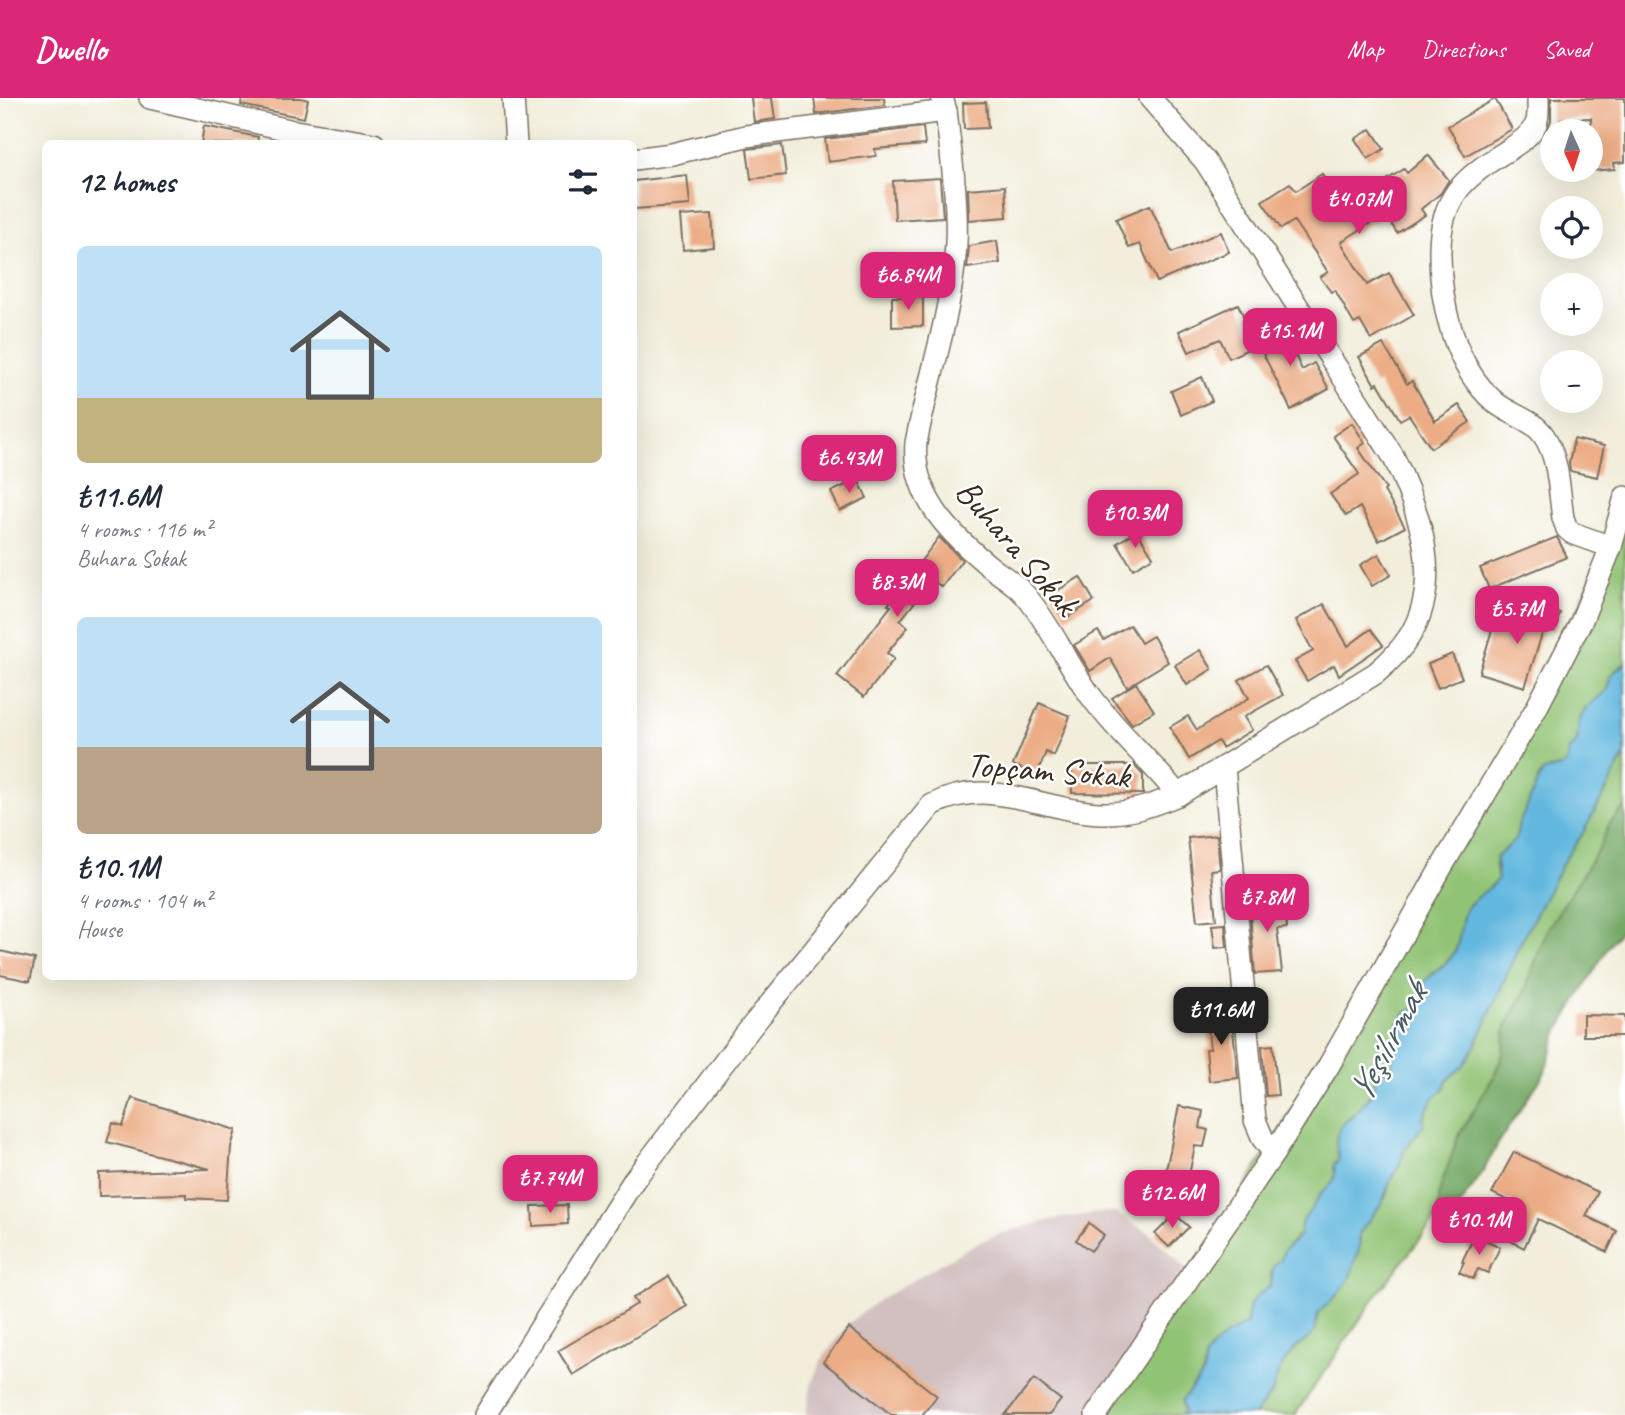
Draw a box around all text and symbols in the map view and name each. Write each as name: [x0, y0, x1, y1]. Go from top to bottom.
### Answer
text: Dwello: [35, 28, 107, 70]
text: Map: [1347, 34, 1384, 64]
text: Directions: [1422, 34, 1505, 64]
text: Saved: [1543, 34, 1590, 64]
north arrow: [1540, 119, 1603, 182]
map controls: [1540, 119, 1603, 413]
text: 12 homes: [77, 163, 175, 201]
icon: filters: [564, 163, 602, 201]
pin: ₺4.07M: [1302, 176, 1416, 236]
text: ₺4.07M: [1328, 184, 1390, 213]
button: locate: [1540, 196, 1603, 259]
pin: ₺6.84M: [851, 252, 965, 312]
text: ₺6.84M: [876, 260, 940, 289]
button: +: [1540, 273, 1603, 336]
icon: home: [277, 292, 403, 418]
pin: ₺15.1M: [1233, 308, 1347, 368]
text: ₺15.1M: [1259, 316, 1321, 345]
button: −: [1540, 350, 1603, 413]
pin: ₺6.43M: [792, 436, 906, 495]
text: ₺6.43M: [817, 443, 881, 472]
street label: Buhara Sokak: [946, 470, 1090, 627]
text: ₺11.6M: [77, 477, 159, 515]
pin: ₺10.3M: [1078, 490, 1192, 550]
text: ₺10.3M: [1104, 498, 1166, 527]
text: 4 rooms · 116 m²: [77, 515, 212, 544]
text: Buhara Sokak: [77, 544, 186, 573]
pin: ₺8.3M: [848, 560, 946, 619]
text: ₺8.3M: [871, 567, 923, 596]
pin: ₺5.7M: [1468, 587, 1566, 646]
text: ₺5.7M: [1491, 594, 1543, 623]
icon: home: [277, 663, 403, 789]
street label: Topçam Sokak: [965, 742, 1133, 798]
text: ₺10.1M: [77, 848, 159, 886]
pin: ₺7.8M: [1218, 874, 1316, 934]
text: ₺7.8M: [1241, 882, 1293, 911]
text: 4 rooms · 104 m²: [77, 886, 212, 915]
text: House: [77, 915, 122, 944]
water label: Yeşilırmak: [1336, 968, 1441, 1109]
pin: ₺11.6M: [1164, 988, 1278, 1047]
text: ₺11.6M: [1189, 995, 1253, 1024]
pin: ₺7.74M: [493, 1156, 607, 1215]
text: ₺7.74M: [519, 1163, 581, 1192]
pin: ₺12.6M: [1115, 1170, 1229, 1230]
text: ₺12.6M: [1140, 1178, 1204, 1207]
pin: ₺10.1M: [1422, 1198, 1536, 1257]
text: ₺10.1M: [1448, 1205, 1510, 1234]

